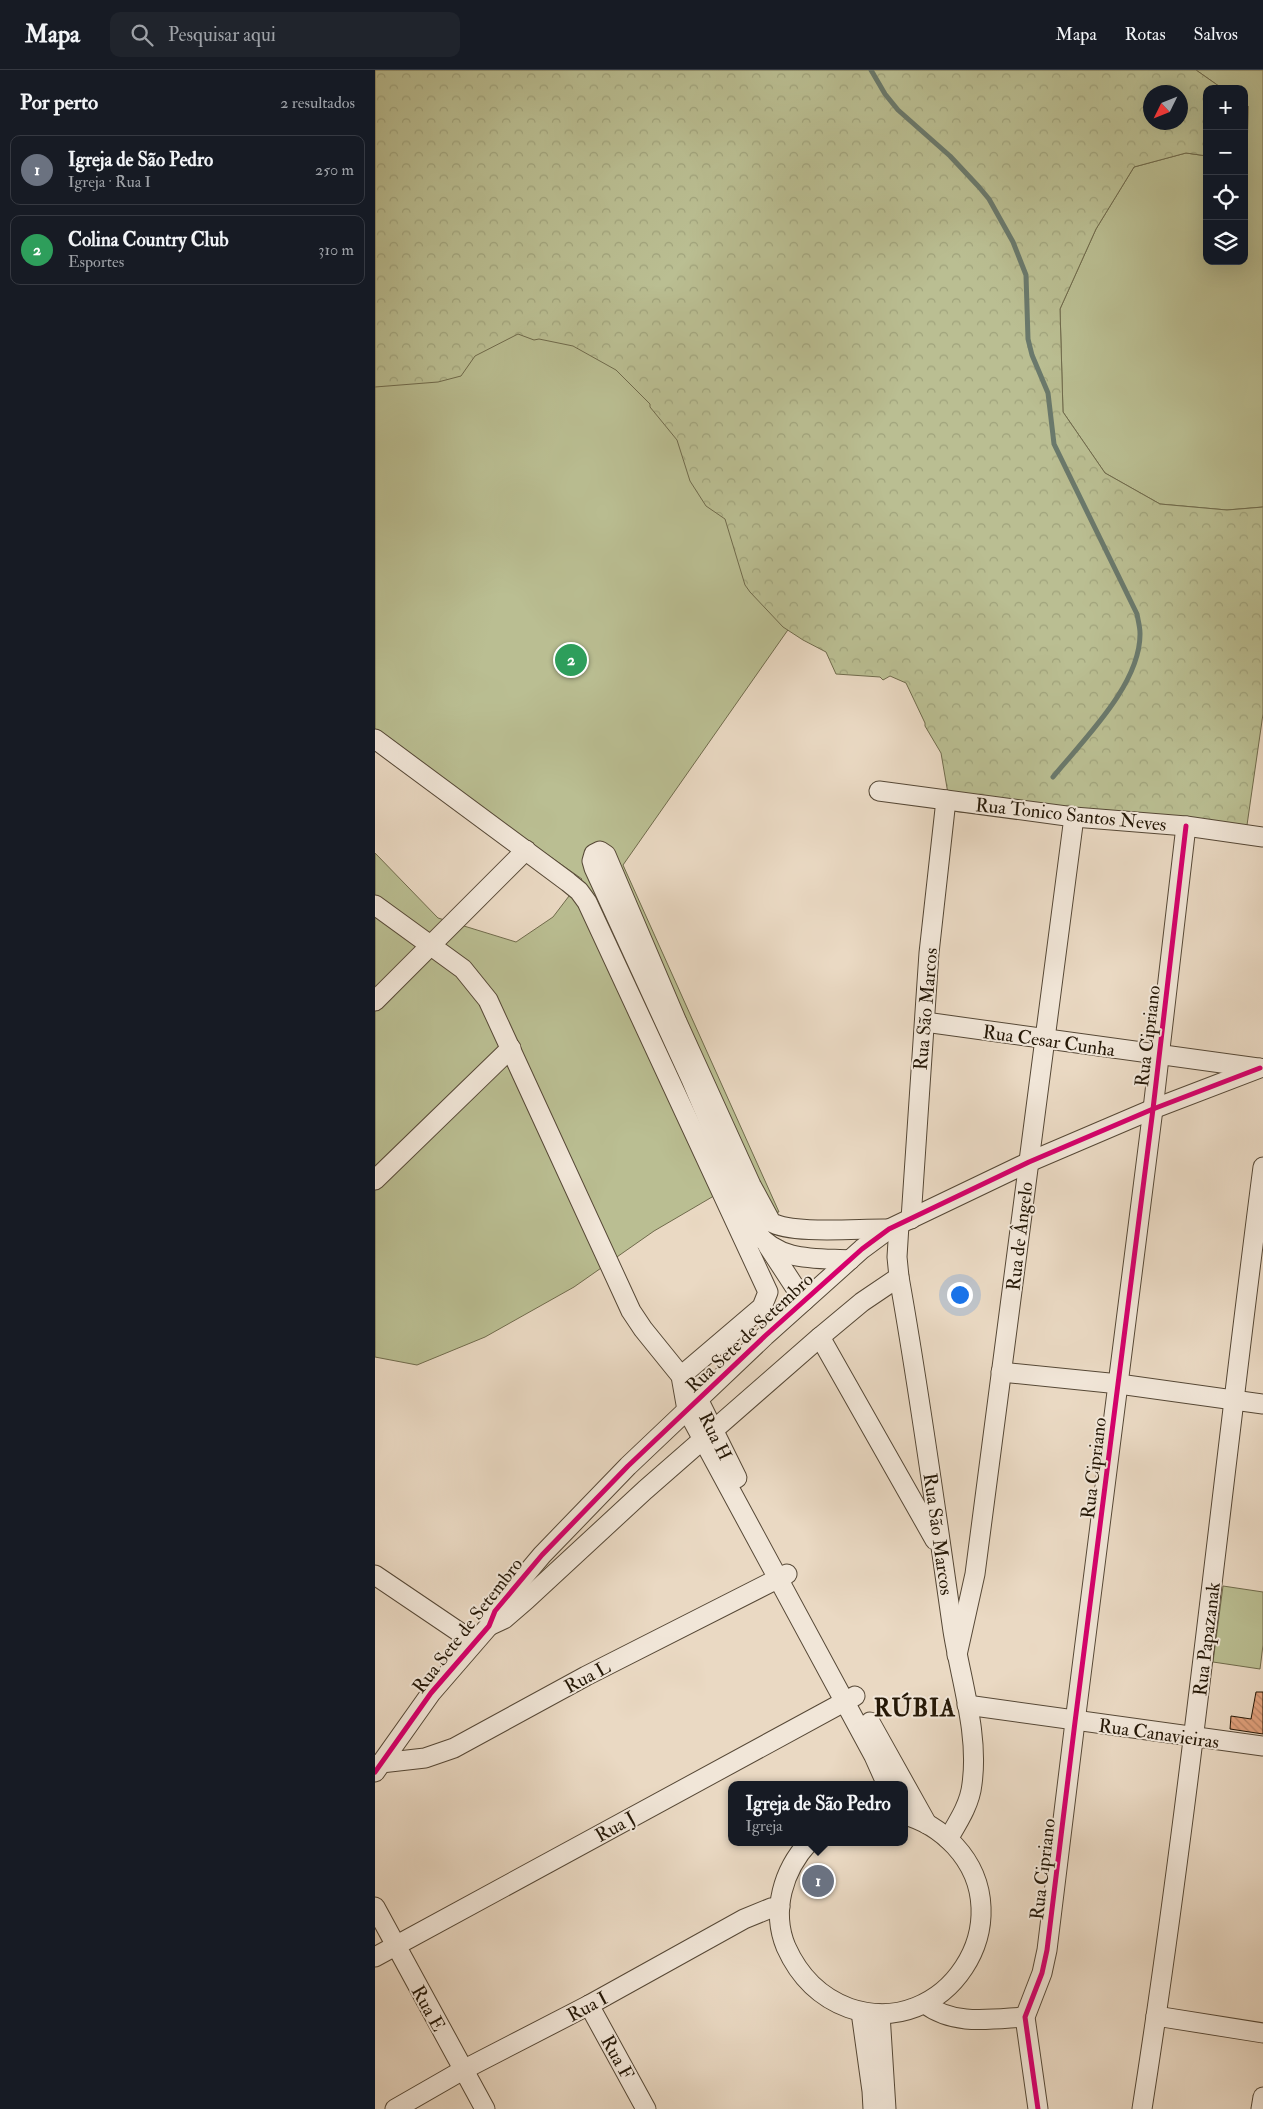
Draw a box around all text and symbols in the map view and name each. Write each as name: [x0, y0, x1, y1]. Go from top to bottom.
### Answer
search box: [110, 12, 460, 57]
text: Mapa: [25, 19, 80, 50]
icon: search: [128, 21, 156, 49]
text: Pesquisar aqui: [168, 23, 276, 47]
text: Mapa: [1056, 23, 1097, 46]
text: Rotas: [1125, 23, 1166, 46]
text: Salvos: [1194, 23, 1238, 46]
north arrow: [1143, 85, 1188, 130]
map controls: [1203, 85, 1248, 265]
button: +: [1203, 85, 1248, 130]
text: Por perto: [20, 89, 98, 116]
text: 2 resultados: [280, 93, 355, 113]
button: −: [1203, 130, 1248, 175]
text: Igreja de São Pedro: [68, 148, 213, 172]
text: 1: [34, 160, 40, 180]
text: 250 m: [315, 160, 354, 180]
text: Igreja · Rua I: [68, 172, 151, 192]
button: locate: [1203, 175, 1248, 220]
button: layers: [1203, 220, 1248, 265]
text: Colina Country Club: [68, 228, 229, 252]
text: 2: [33, 240, 41, 260]
text: 310 m: [318, 240, 354, 260]
text: Esportes: [68, 252, 124, 272]
pin: 2: [555, 641, 587, 679]
street label: Rua Tonico Santos Neves: [974, 793, 1168, 837]
street label: Rua São Marcos: [909, 947, 943, 1071]
street label: Rua Cipriano: [1130, 984, 1167, 1088]
street label: Rua Cesar Cunha: [981, 1020, 1117, 1062]
street label: Rua de Ângelo: [1000, 1180, 1039, 1292]
street label: Rua Sete de Setembro: [681, 1267, 818, 1398]
your location: [947, 1282, 973, 1308]
street label: Rua H: [693, 1408, 737, 1464]
street label: Rua Cipriano: [1076, 1416, 1113, 1520]
street label: Rua São Marcos: [918, 1472, 958, 1597]
street label: Rua Sete de Setembro: [407, 1553, 528, 1698]
street label: Rua Papazanak: [1188, 1581, 1227, 1698]
street label: Rua L: [560, 1655, 615, 1699]
district label: RÚBIA: [874, 1692, 956, 1724]
street label: Rua Canavieiras: [1097, 1714, 1221, 1754]
popup: [728, 1781, 908, 1846]
text: Igreja de São Pedro: [745, 1792, 891, 1816]
street label: Rua J: [591, 1806, 640, 1848]
text: Igreja: [745, 1816, 783, 1836]
street label: Rua Cipriano: [1025, 1817, 1062, 1921]
pin: 1: [802, 1862, 834, 1900]
street label: Rua E: [406, 1981, 451, 2036]
street label: Rua I: [563, 1986, 612, 2028]
street label: Rua F: [595, 2031, 639, 2084]

